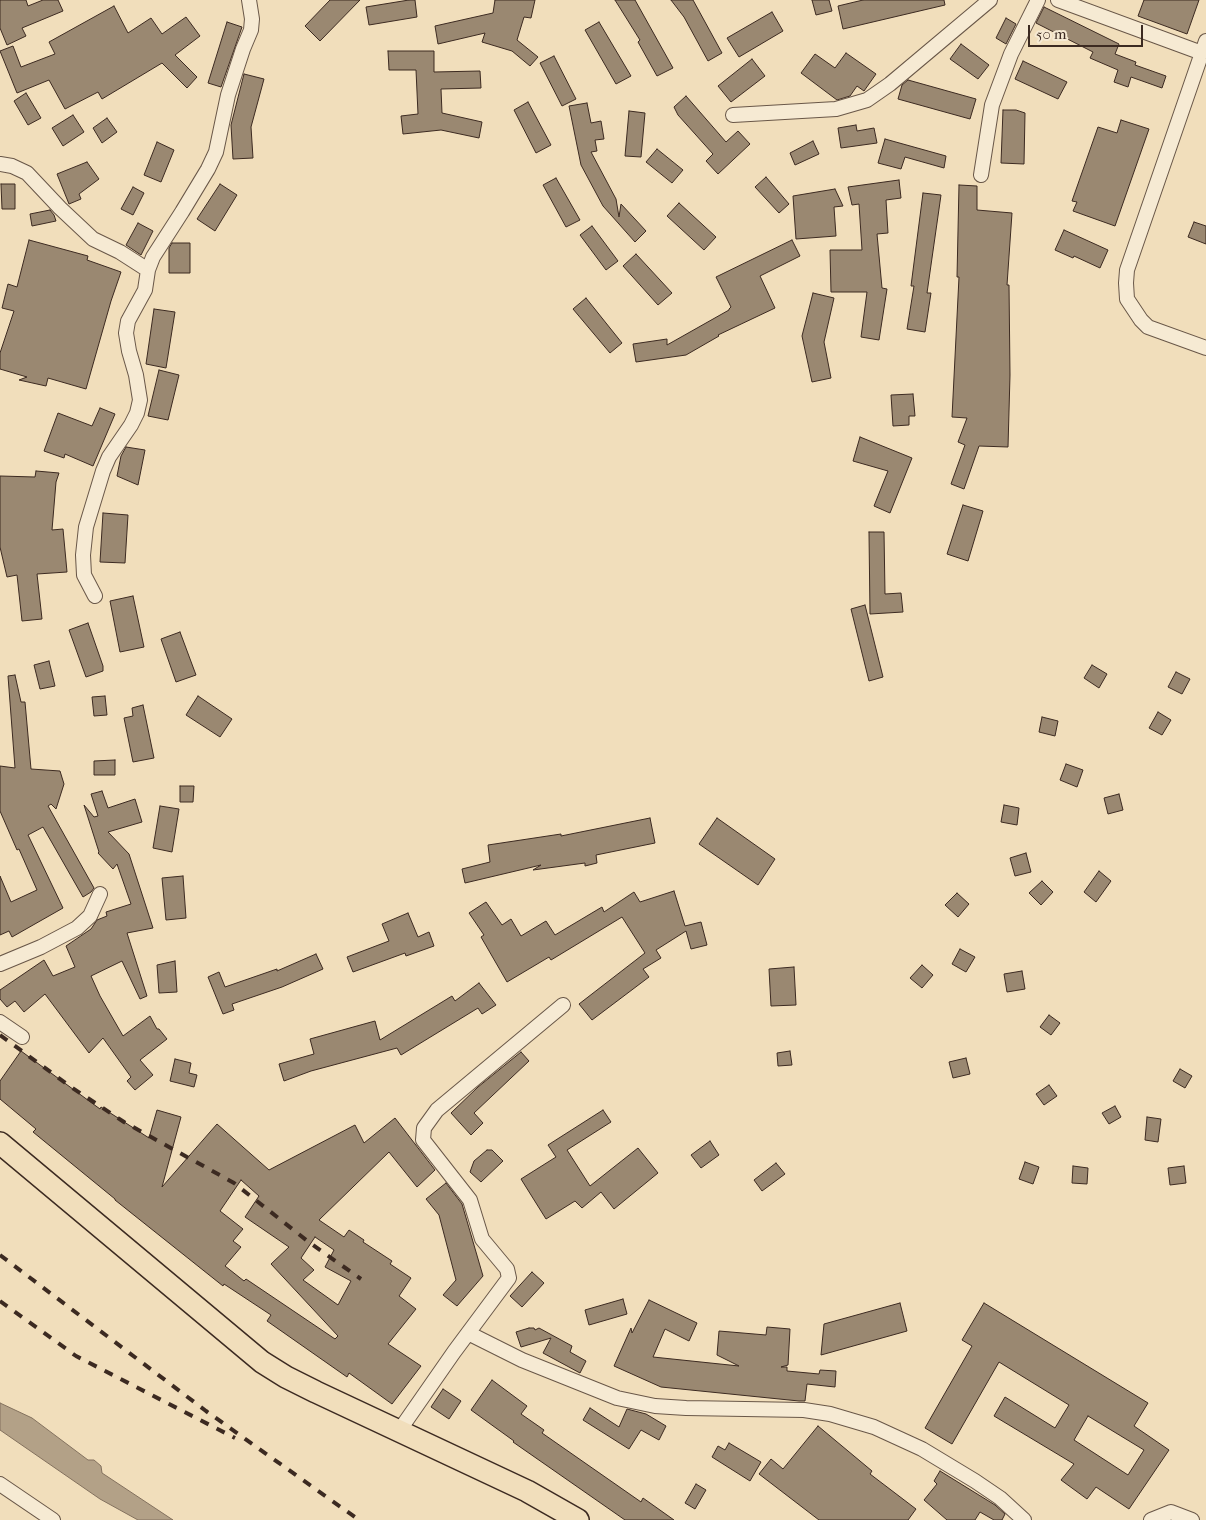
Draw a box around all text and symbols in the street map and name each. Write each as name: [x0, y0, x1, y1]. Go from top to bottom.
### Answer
scale bar: [1031, 15, 1146, 47]
text: 50 m: [1036, 25, 1066, 43]

